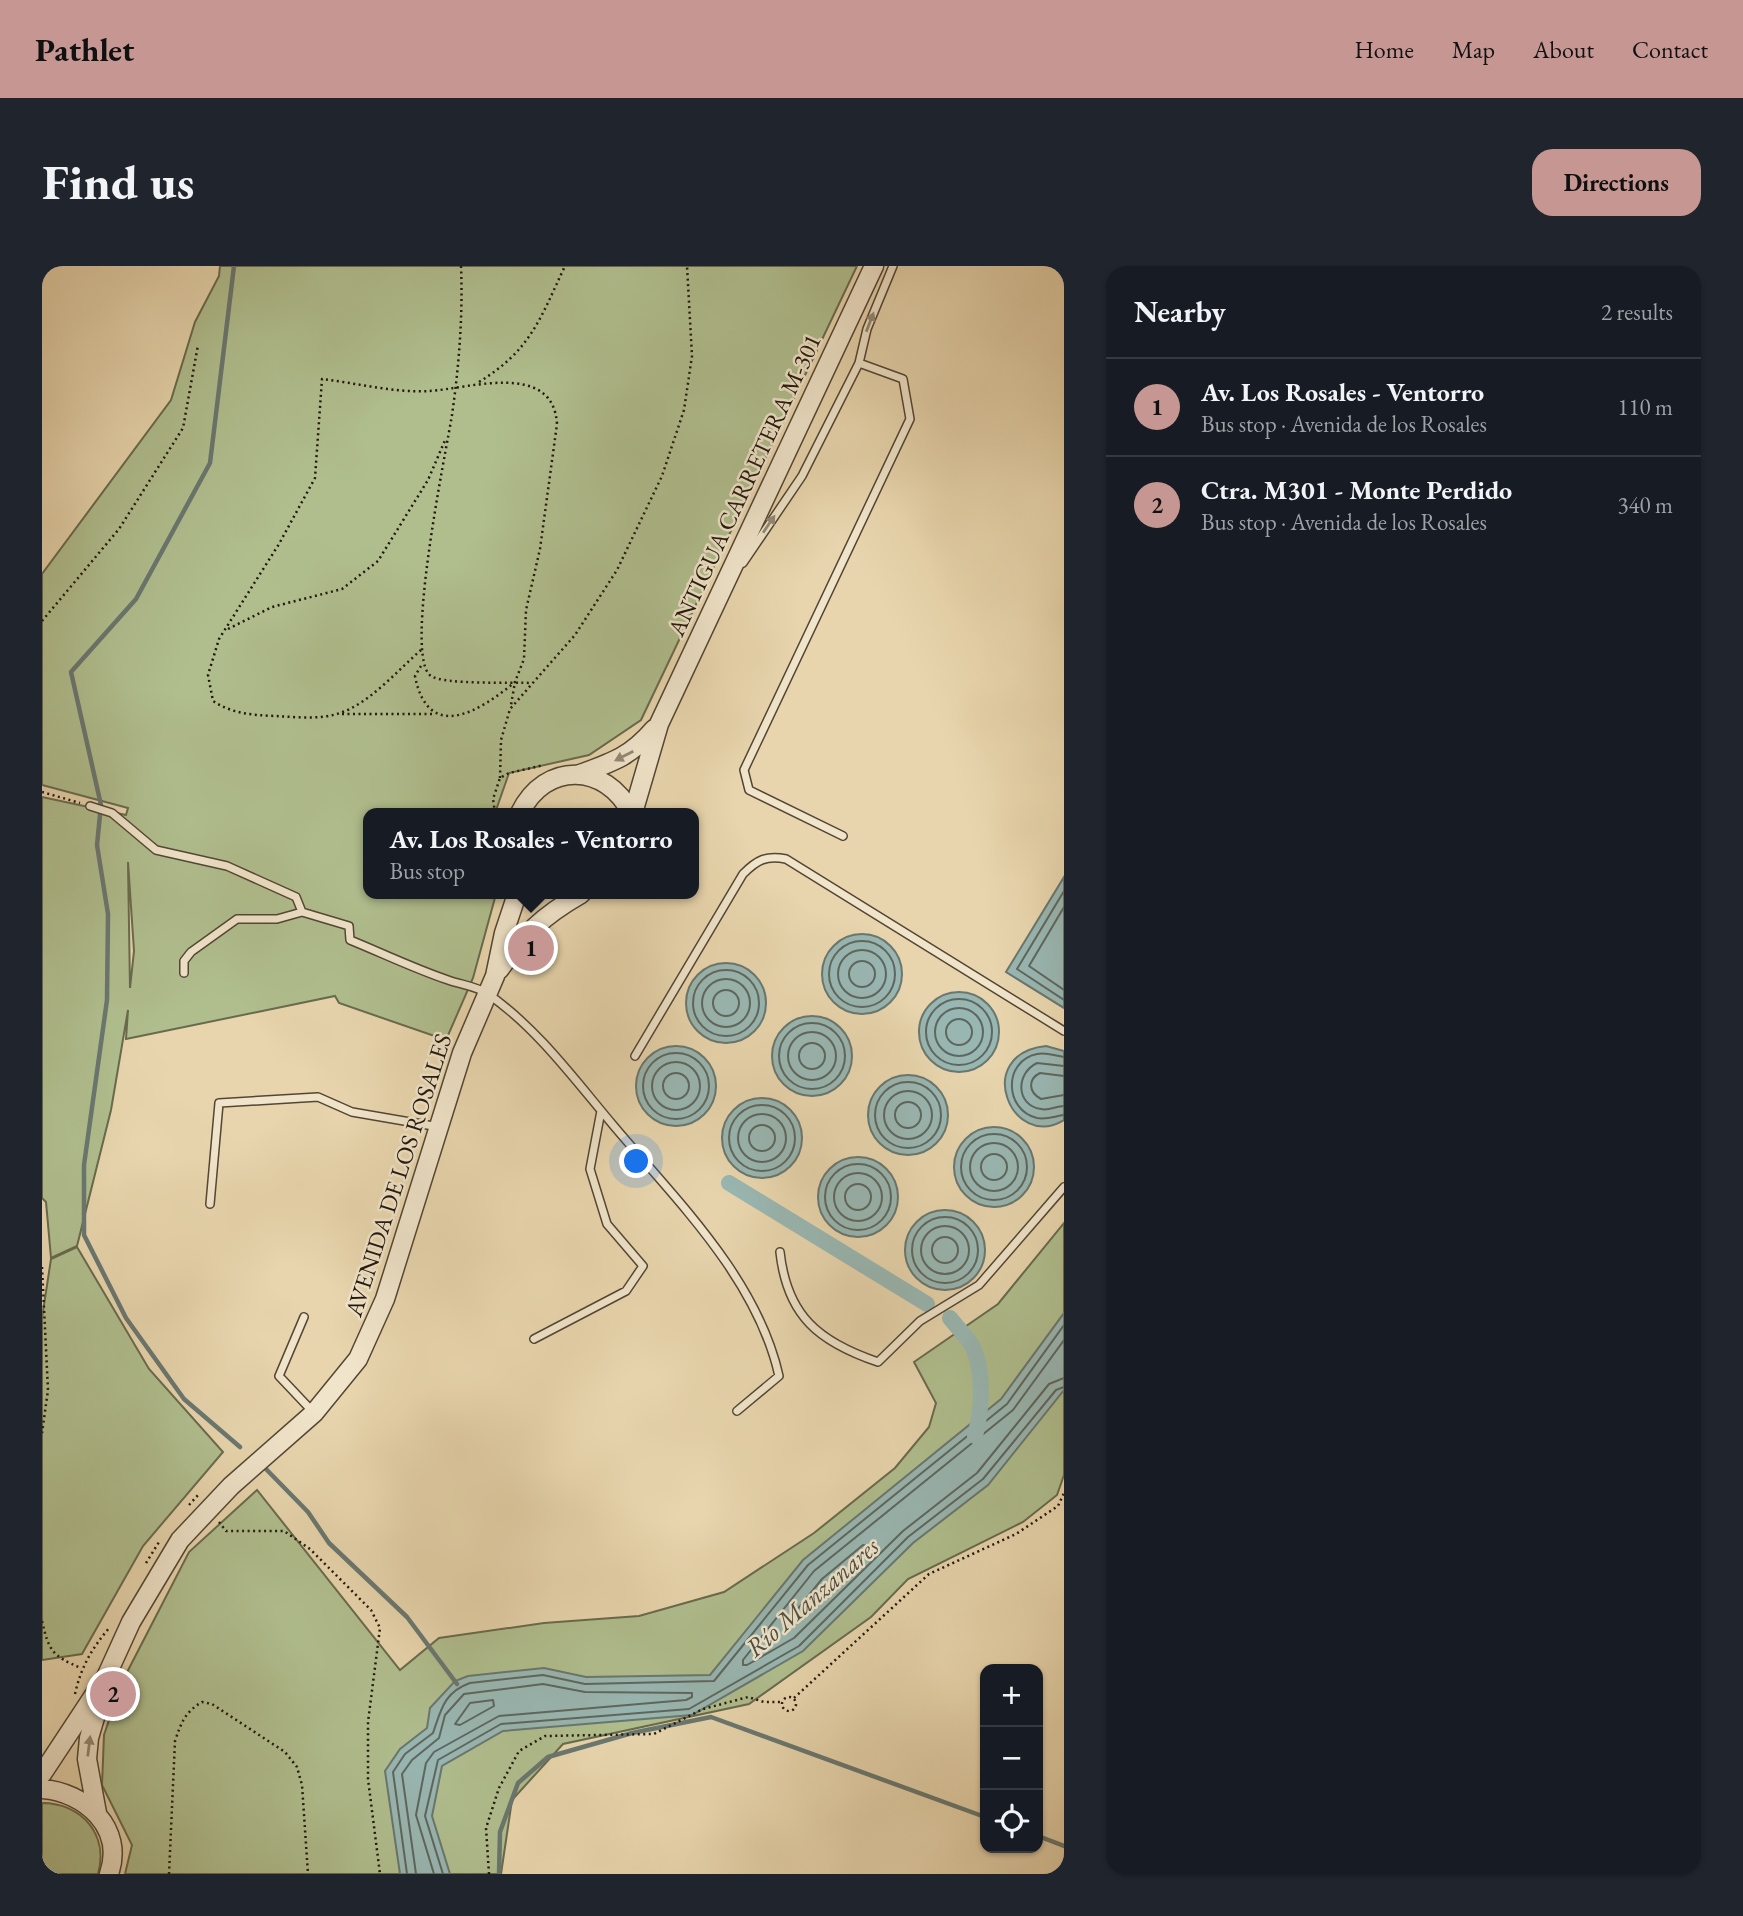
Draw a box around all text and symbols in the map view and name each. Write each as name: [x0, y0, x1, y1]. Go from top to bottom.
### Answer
text: Pathlet: [35, 28, 134, 71]
text: Home: [1354, 34, 1414, 65]
text: Map: [1452, 34, 1495, 65]
text: About: [1533, 34, 1594, 65]
text: Contact: [1632, 34, 1708, 65]
button: Directions: [1532, 149, 1701, 216]
text: Find us: [42, 150, 194, 214]
text: Nearby: [1134, 292, 1226, 331]
text: 2 results: [1601, 297, 1673, 327]
one-way arrow: [865, 312, 876, 333]
street label: ANTIGUA CARRETERA M-301: [660, 329, 828, 642]
text: Av. Los Rosales - Ventorro: [1201, 375, 1484, 409]
text: 1: [1151, 392, 1163, 422]
text: 110 m: [1617, 392, 1673, 422]
text: Bus stop · Avenida de los Rosales: [1201, 409, 1487, 439]
text: Ctra. M301 - Monte Perdido: [1201, 473, 1512, 507]
text: 2: [1151, 490, 1163, 520]
text: 340 m: [1617, 490, 1673, 520]
text: Bus stop · Avenida de los Rosales: [1201, 507, 1487, 537]
one-way arrow: [762, 515, 775, 534]
one-way arrow: [614, 750, 634, 761]
popup: [363, 808, 699, 899]
text: Av. Los Rosales - Ventorro: [389, 822, 673, 856]
text: Bus stop: [389, 856, 465, 886]
pin: 1: [508, 922, 554, 974]
street label: AVENIDA DE LOS ROSALES: [337, 1030, 458, 1321]
your location: [619, 1144, 653, 1178]
water label: Río Manzanares: [738, 1529, 887, 1664]
map controls: [980, 1664, 1043, 1853]
button: +: [980, 1664, 1043, 1727]
pin: 2: [90, 1668, 136, 1720]
button: −: [980, 1727, 1043, 1790]
one-way arrow: [84, 1735, 95, 1757]
button: locate: [980, 1790, 1043, 1853]

